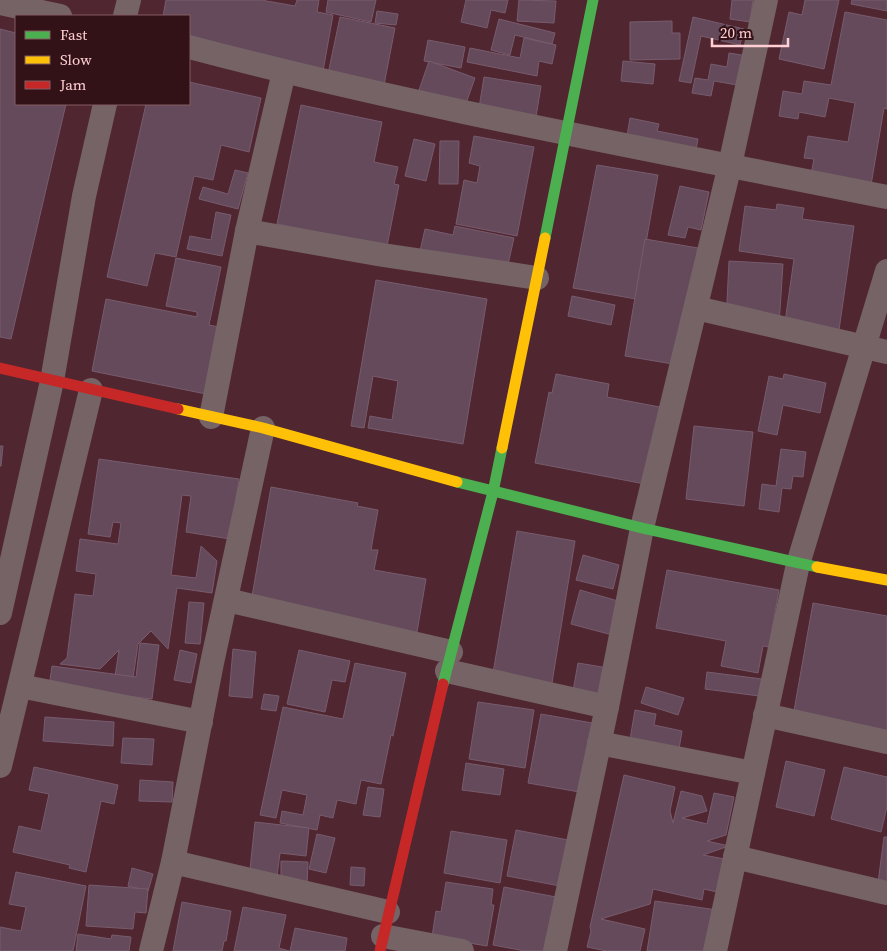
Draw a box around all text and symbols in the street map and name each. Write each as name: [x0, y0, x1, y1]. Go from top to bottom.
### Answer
legend: [15, 15, 190, 105]
scale bar: [712, 15, 788, 47]
text: 20 m: [720, 22, 752, 43]
text: Fast: [60, 24, 87, 45]
text: Slow: [60, 49, 92, 70]
text: Jam: [59, 74, 87, 95]

